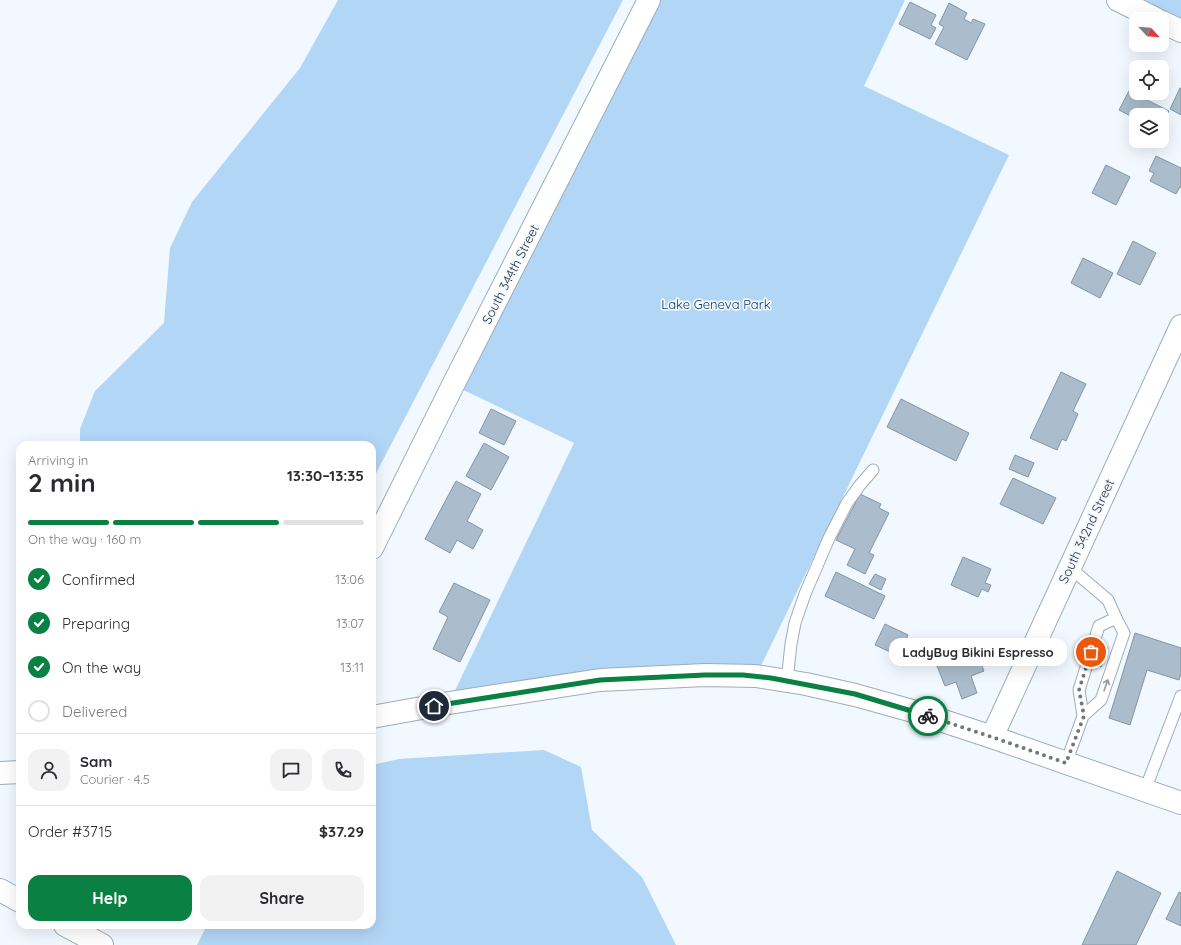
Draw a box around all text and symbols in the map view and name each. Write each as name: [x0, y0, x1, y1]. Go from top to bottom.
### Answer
north arrow: [1129, 12, 1169, 52]
map controls: [1129, 12, 1169, 148]
button: locate: [1129, 60, 1169, 100]
button: layers: [1129, 108, 1169, 148]
street label: South 344th Street: [478, 222, 542, 326]
park label: Lake Geneva Park: [661, 296, 771, 312]
text: Arriving in: [28, 452, 88, 468]
text: 2 min: [28, 466, 96, 499]
text: 13:30–13:35: [287, 466, 364, 485]
street label: South 342nd Street: [1055, 476, 1117, 586]
text: On the way · 160 m: [28, 531, 141, 547]
icon: check: [28, 568, 50, 590]
text: Confirmed: [62, 570, 135, 589]
text: 13:06: [335, 571, 364, 587]
icon: check: [28, 612, 50, 634]
text: Preparing: [62, 614, 130, 633]
text: 13:07: [336, 615, 364, 631]
pin: [1074, 635, 1108, 669]
callout: LadyBug Bikini Espresso: [889, 638, 1067, 666]
icon: bag: [1080, 641, 1102, 663]
text: LadyBug Bikini Espresso: [902, 644, 1054, 660]
icon: check: [28, 656, 50, 678]
text: On the way: [62, 658, 141, 677]
text: 13:11: [340, 659, 364, 675]
one-way arrow: [1102, 679, 1110, 691]
pin: [417, 689, 451, 723]
icon: home: [423, 695, 445, 717]
courier: [908, 696, 948, 736]
text: Delivered: [62, 702, 127, 721]
icon: bike: [917, 705, 939, 727]
button: person: [28, 749, 70, 791]
button: chat: [270, 749, 312, 791]
button: phone: [322, 749, 364, 791]
text: Sam: [80, 752, 112, 771]
text: Courier · 4.5: [80, 771, 150, 787]
text: Order #3715: [28, 822, 112, 841]
text: $37.29: [319, 822, 364, 841]
button: Help: [28, 875, 192, 921]
button: Share: [200, 875, 364, 921]

